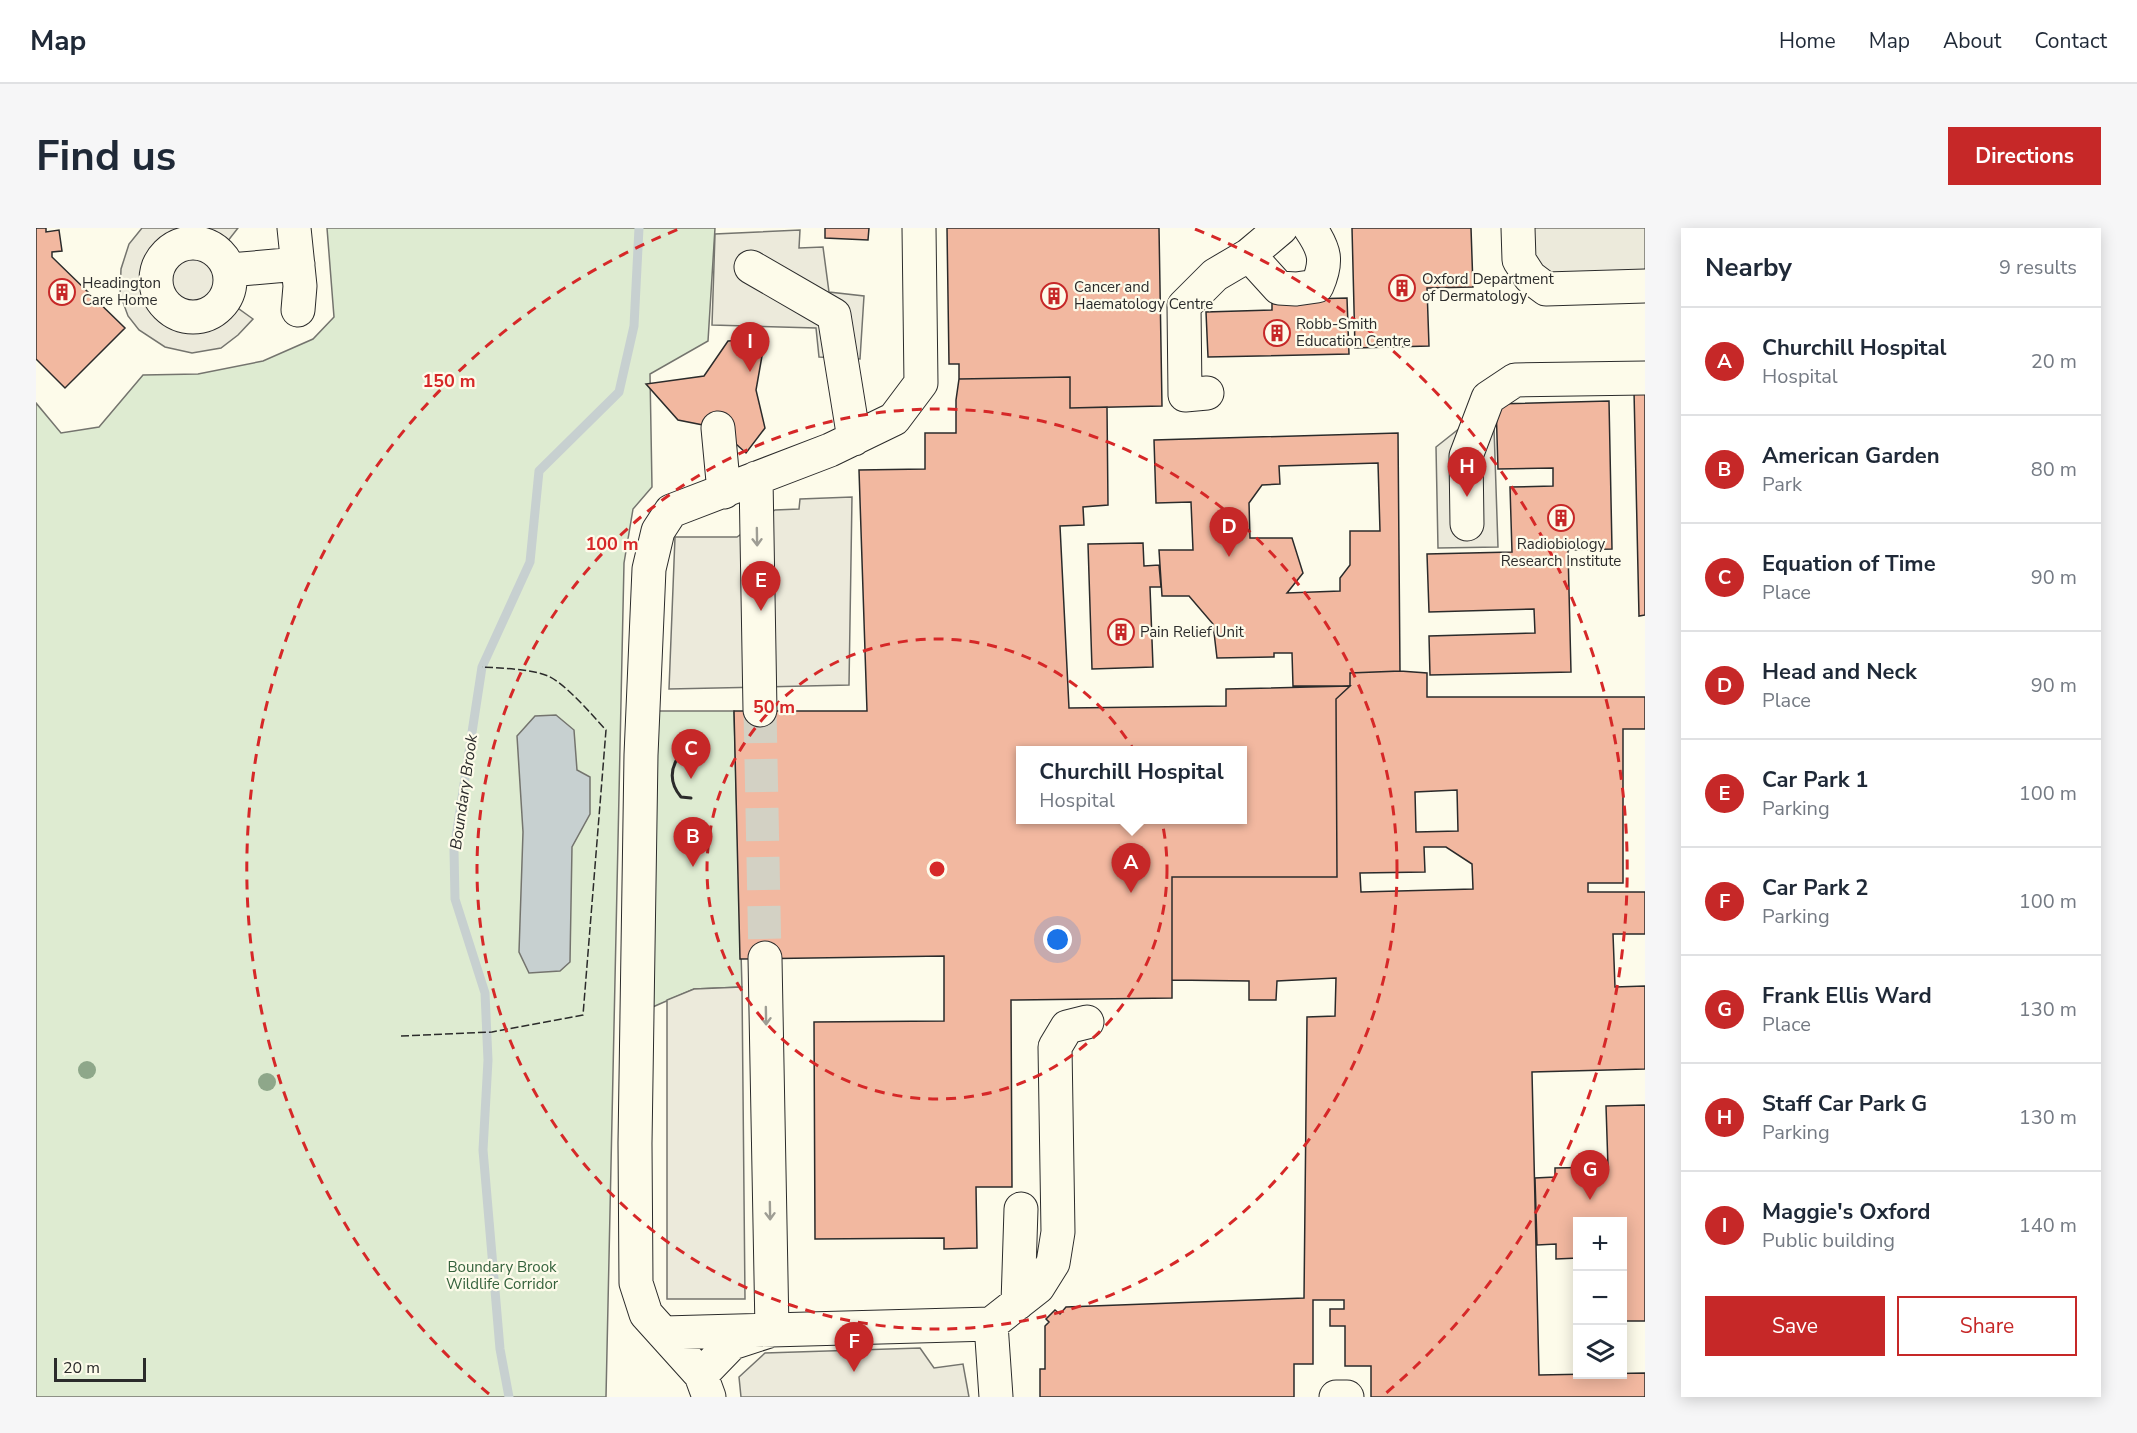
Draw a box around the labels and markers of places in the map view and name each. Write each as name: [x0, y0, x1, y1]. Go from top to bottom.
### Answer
place label: Oxford Department of Dermatology: [1422, 269, 1555, 306]
place label: Headington Care Home: [82, 273, 161, 310]
building icon: Oxford Department of Dermatology: [1387, 273, 1417, 303]
building icon: Headington Care Home: [47, 277, 77, 307]
place label: Cancer and Haematology Centre: [1074, 277, 1213, 314]
building icon: Cancer and Haematology Centre: [1039, 281, 1069, 311]
place label: Robb-Smith Education Centre: [1296, 314, 1411, 351]
building icon: Robb-Smith Education Centre: [1262, 318, 1292, 348]
pin: I: [730, 322, 770, 372]
pin: H: [1448, 448, 1486, 497]
building icon: Radiobiology Research Institute: [1546, 503, 1576, 533]
pin: D: [1210, 508, 1248, 557]
place label: Radiobiology Research Institute: [1501, 534, 1621, 571]
pin: E: [742, 562, 780, 611]
building icon: Pain Relief Unit: [1106, 617, 1136, 647]
place label: Pain Relief Unit: [1140, 622, 1244, 642]
pin: C: [672, 730, 710, 779]
pin: B: [674, 818, 712, 867]
pin: A: [1112, 844, 1150, 893]
centre of rings: [927, 859, 947, 879]
pin: G: [1570, 1150, 1610, 1200]
pin: F: [834, 1322, 874, 1372]

